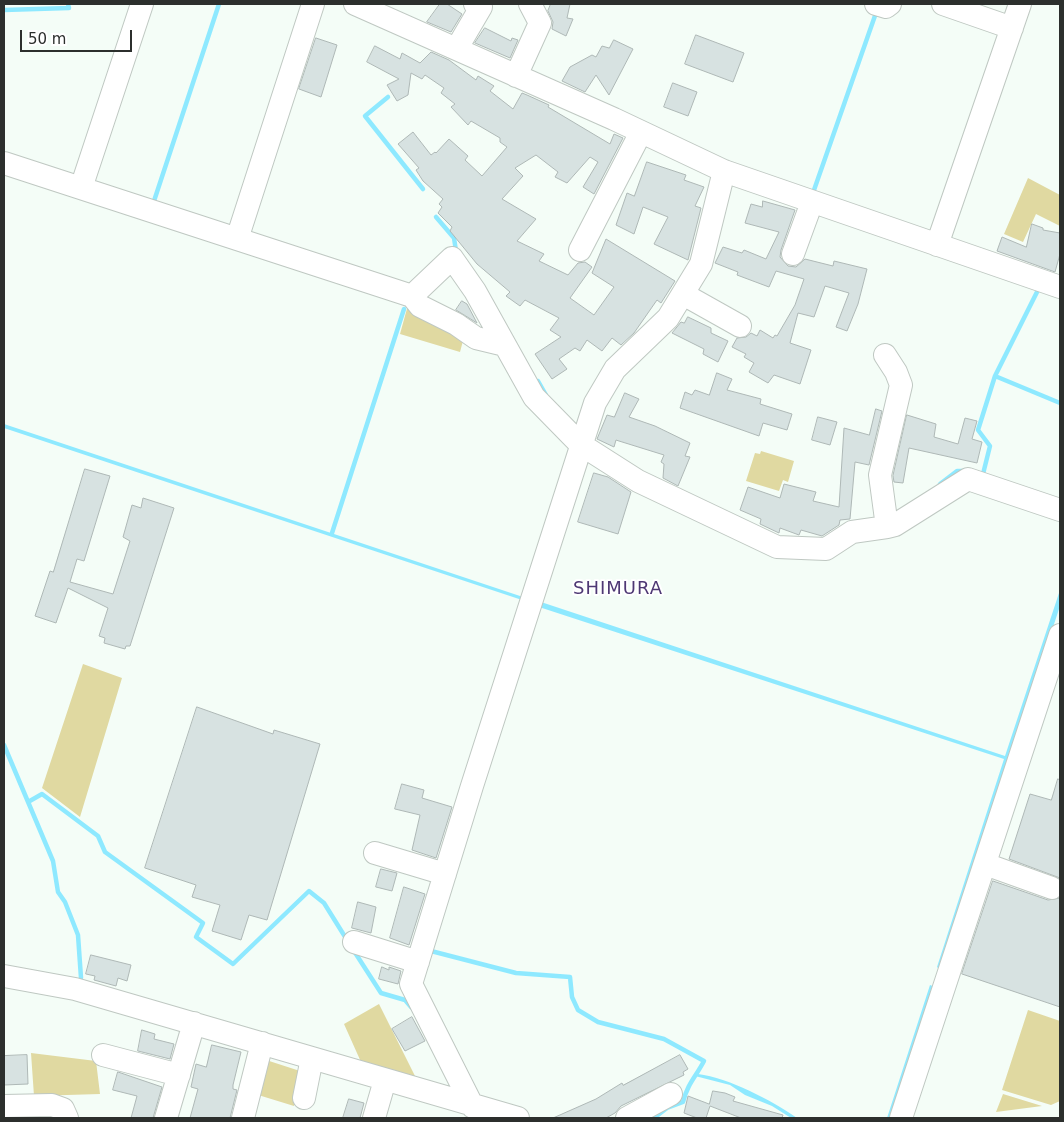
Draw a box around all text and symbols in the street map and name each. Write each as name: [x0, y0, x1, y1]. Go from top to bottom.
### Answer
scale bar: [22, 20, 135, 52]
text: 50 m: [28, 30, 66, 48]
district label: SHIMURA: [572, 578, 664, 600]

